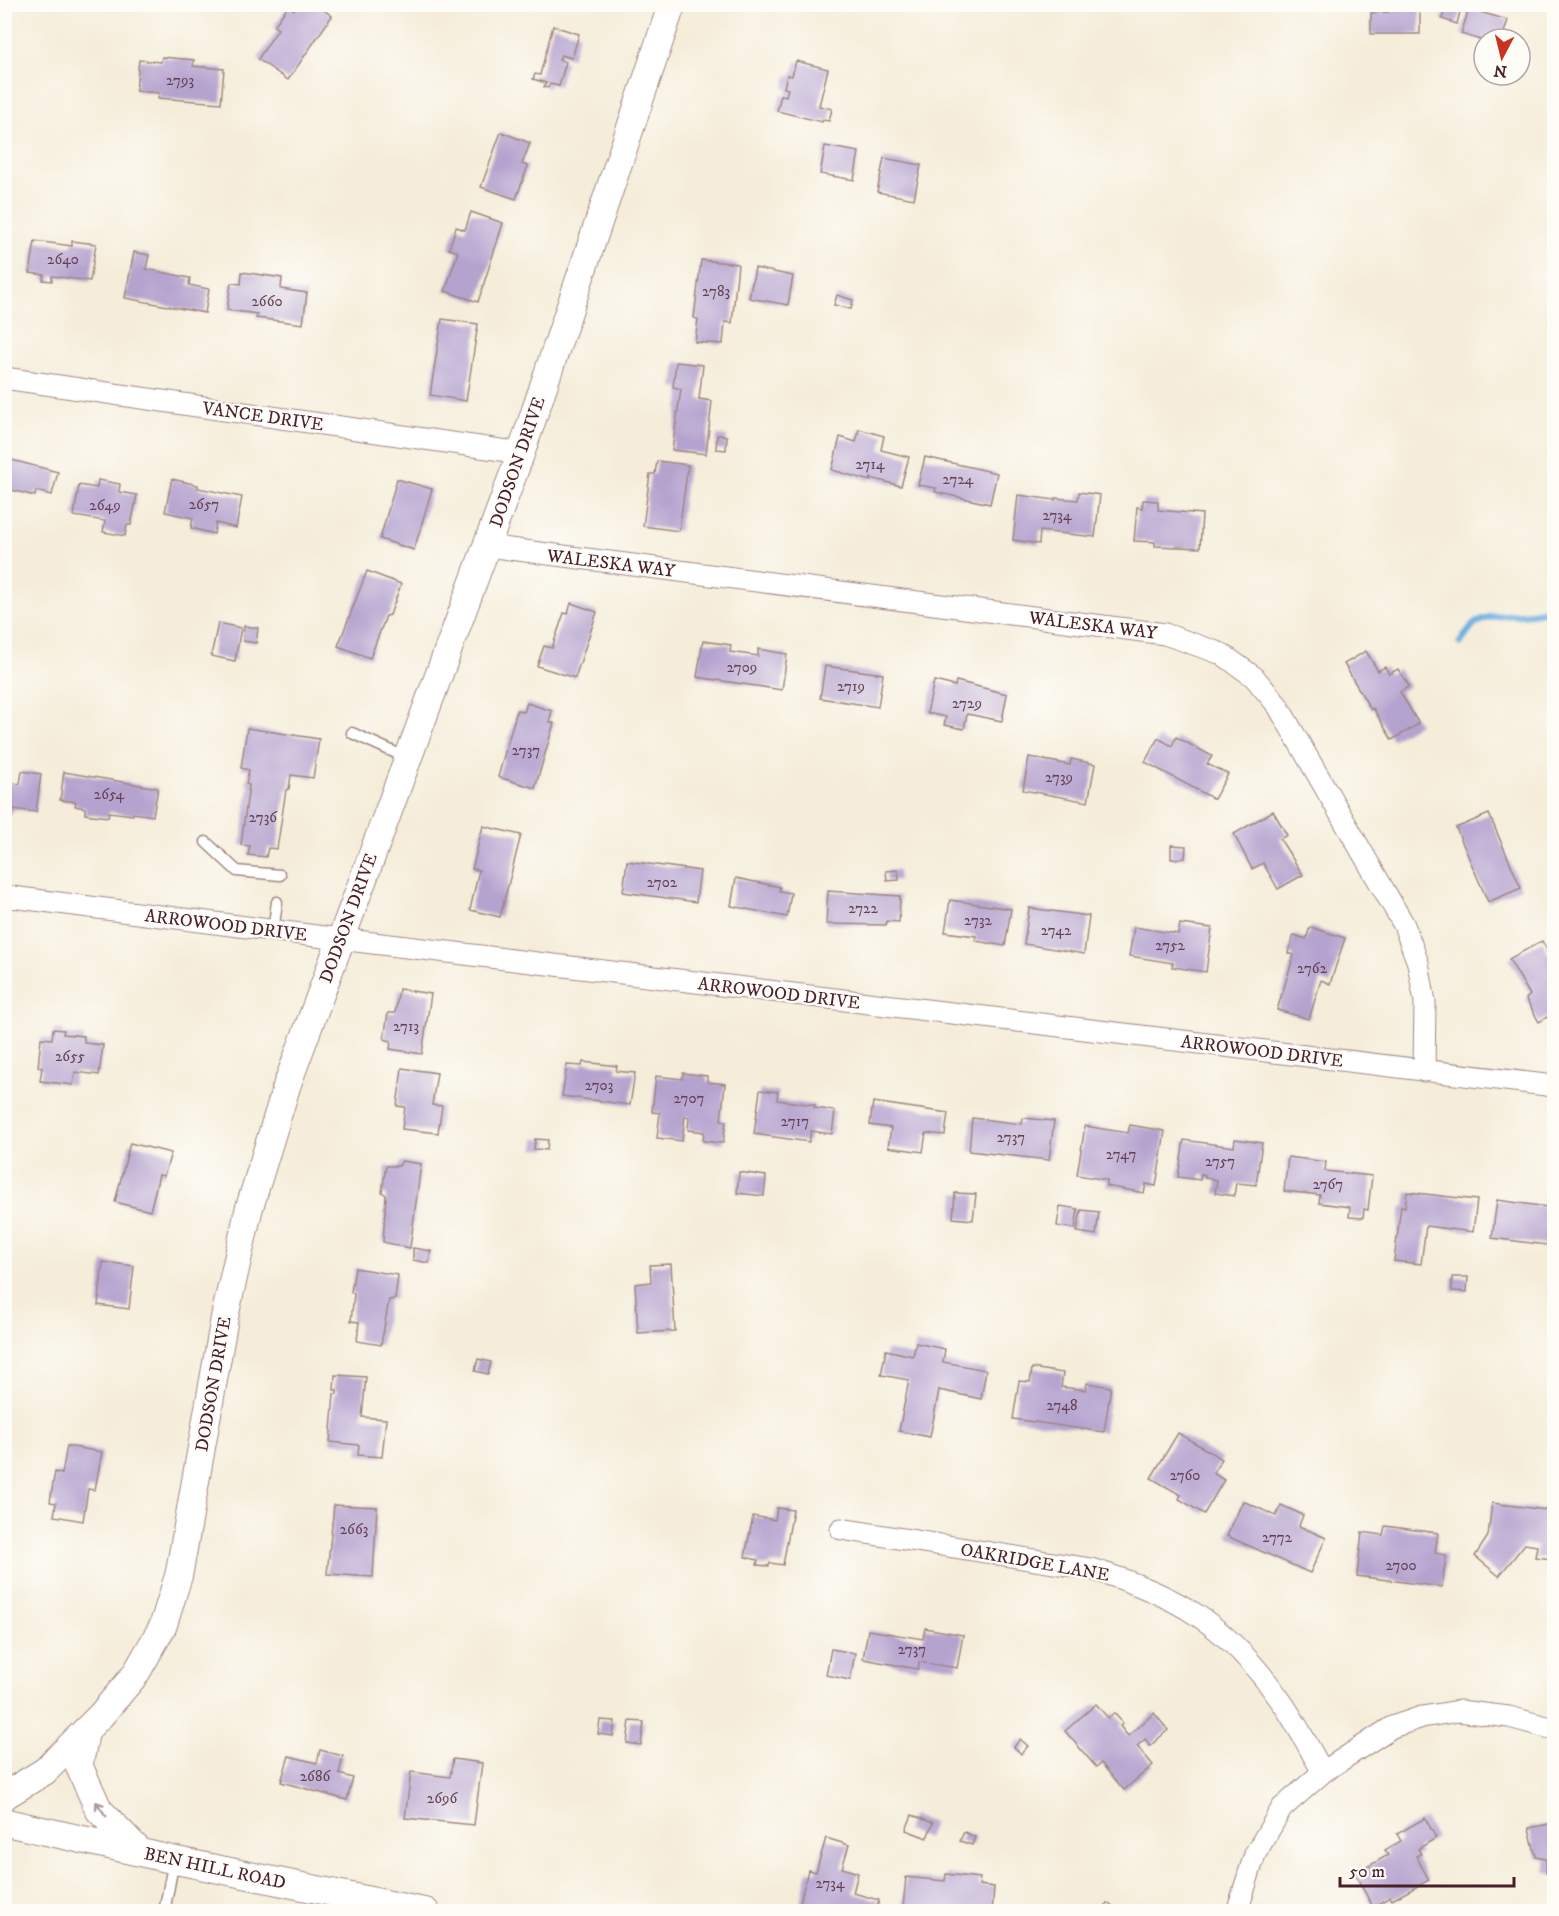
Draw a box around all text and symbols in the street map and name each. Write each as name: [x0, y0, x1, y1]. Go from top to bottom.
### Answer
north arrow: [1472, 27, 1532, 87]
text: N: [1493, 60, 1508, 82]
house number: 2793: [166, 71, 194, 90]
house number: 2640: [47, 250, 79, 269]
house number: 2783: [702, 282, 730, 301]
house number: 2660: [251, 292, 283, 311]
street label: DODSON DRIVE: [485, 394, 551, 531]
street label: VANCE DRIVE: [200, 397, 325, 436]
house number: 2714: [855, 455, 885, 474]
house number: 2724: [943, 470, 974, 489]
house number: 2657: [189, 495, 219, 514]
house number: 2649: [89, 496, 121, 515]
house number: 2734: [1042, 506, 1072, 525]
street label: WALESKA WAY: [545, 545, 677, 583]
street label: WALESKA WAY: [1027, 607, 1159, 645]
house number: 2709: [727, 658, 757, 677]
house number: 2719: [837, 677, 865, 696]
house number: 2729: [952, 694, 982, 713]
house number: 2737: [512, 741, 540, 760]
house number: 2739: [1045, 768, 1073, 787]
house number: 2654: [94, 785, 125, 804]
house number: 2736: [249, 808, 278, 827]
street label: DODSON DRIVE: [315, 850, 383, 986]
house number: 2702: [647, 873, 678, 892]
house number: 2722: [848, 899, 878, 918]
street label: ARROWOOD DRIVE: [143, 905, 309, 947]
house number: 2732: [964, 911, 993, 930]
house number: 2742: [1041, 921, 1072, 940]
house number: 2752: [1155, 936, 1185, 955]
house number: 2762: [1297, 959, 1328, 978]
street label: ARROWOOD DRIVE: [696, 973, 862, 1015]
house number: 2713: [393, 1017, 419, 1036]
street label: ARROWOOD DRIVE: [1179, 1031, 1345, 1073]
house number: 2655: [55, 1047, 86, 1066]
house number: 2703: [585, 1076, 613, 1095]
house number: 2707: [674, 1089, 705, 1108]
house number: 2717: [781, 1112, 809, 1131]
house number: 2737: [997, 1128, 1025, 1147]
house number: 2747: [1106, 1145, 1136, 1164]
house number: 2757: [1205, 1152, 1235, 1171]
house number: 2767: [1313, 1175, 1343, 1194]
street label: DODSON DRIVE: [191, 1315, 237, 1453]
house number: 2748: [1047, 1396, 1077, 1415]
house number: 2760: [1170, 1466, 1200, 1485]
house number: 2663: [340, 1520, 368, 1539]
house number: 2772: [1262, 1528, 1293, 1547]
street label: OAKRIDGE LANE: [959, 1539, 1111, 1587]
house number: 2700: [1385, 1556, 1417, 1575]
house number: 2737: [898, 1640, 926, 1659]
house number: 2686: [300, 1767, 331, 1786]
house number: 2696: [427, 1789, 458, 1808]
one-way arrow: [95, 1802, 107, 1818]
street label: BEN HILL ROAD: [142, 1843, 288, 1895]
scale bar: [1340, 1850, 1514, 1888]
text: 50 m: [1349, 1861, 1385, 1883]
house number: 2734: [815, 1874, 845, 1893]

